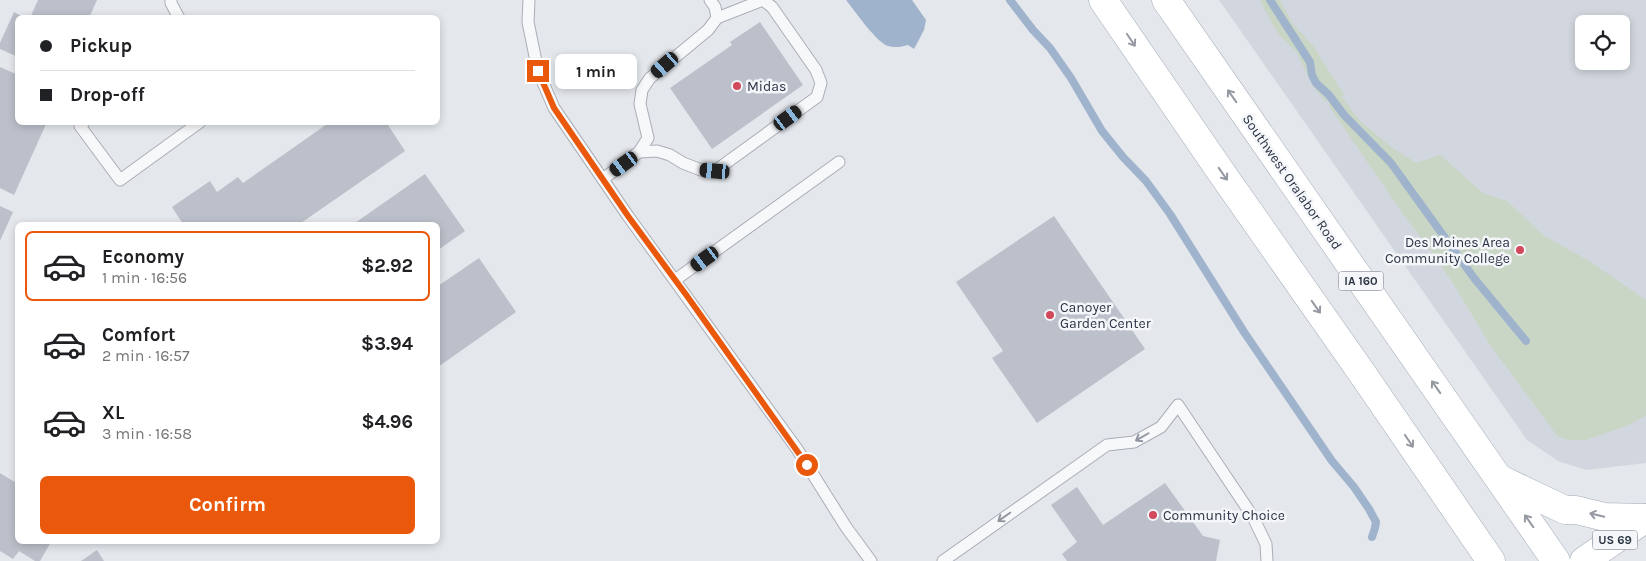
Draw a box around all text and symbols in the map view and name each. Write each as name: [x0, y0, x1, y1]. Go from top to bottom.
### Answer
map controls: [1575, 15, 1630, 70]
button: locate: [1575, 15, 1630, 70]
one-way arrow: [1126, 33, 1136, 47]
text: Pickup: [70, 35, 132, 57]
car: [648, 49, 681, 81]
callout: 1 min: [556, 54, 638, 88]
route end: [527, 60, 549, 82]
text: 1 min: [576, 62, 616, 81]
place label: Midas: [747, 78, 786, 95]
marker: Midas: [731, 80, 743, 92]
text: Drop-off: [70, 84, 145, 106]
one-way arrow: [1227, 90, 1237, 104]
car: [771, 103, 804, 133]
street label: Southwest Oralabor Road: [1239, 111, 1345, 253]
car: [607, 149, 640, 179]
car: [699, 162, 730, 180]
one-way arrow: [1218, 167, 1228, 181]
place label: Des Moines Area Community College: [1385, 234, 1510, 267]
icon: car: [42, 244, 87, 289]
car: [688, 244, 721, 274]
marker: Des Moines Area Community College: [1514, 244, 1526, 256]
text: Economy: [102, 246, 184, 268]
text: $2.92: [361, 255, 413, 277]
text: 1 min · 16:56: [102, 268, 187, 287]
road number: IA 160: [1338, 272, 1384, 290]
place label: Canoyer Garden Center: [1060, 299, 1152, 332]
one-way arrow: [1311, 300, 1321, 314]
marker: Canoyer Garden Center: [1044, 309, 1056, 321]
icon: car: [42, 322, 87, 367]
text: Comfort: [102, 324, 176, 346]
text: $3.94: [361, 333, 413, 355]
text: 2 min · 16:57: [102, 346, 190, 365]
one-way arrow: [1431, 381, 1441, 395]
icon: car: [42, 400, 87, 445]
text: XL: [102, 402, 124, 424]
text: $4.96: [361, 411, 413, 433]
text: 3 min · 16:58: [102, 424, 192, 443]
one-way arrow: [1136, 433, 1150, 443]
one-way arrow: [1404, 434, 1414, 448]
route start: [796, 454, 818, 476]
button: Confirm: [40, 476, 415, 534]
place label: Community Choice: [1163, 507, 1285, 524]
marker: Community Choice: [1147, 509, 1159, 521]
one-way arrow: [1590, 510, 1606, 519]
one-way arrow: [998, 512, 1011, 523]
one-way arrow: [1524, 514, 1534, 528]
road number: US 69: [1592, 530, 1638, 550]

